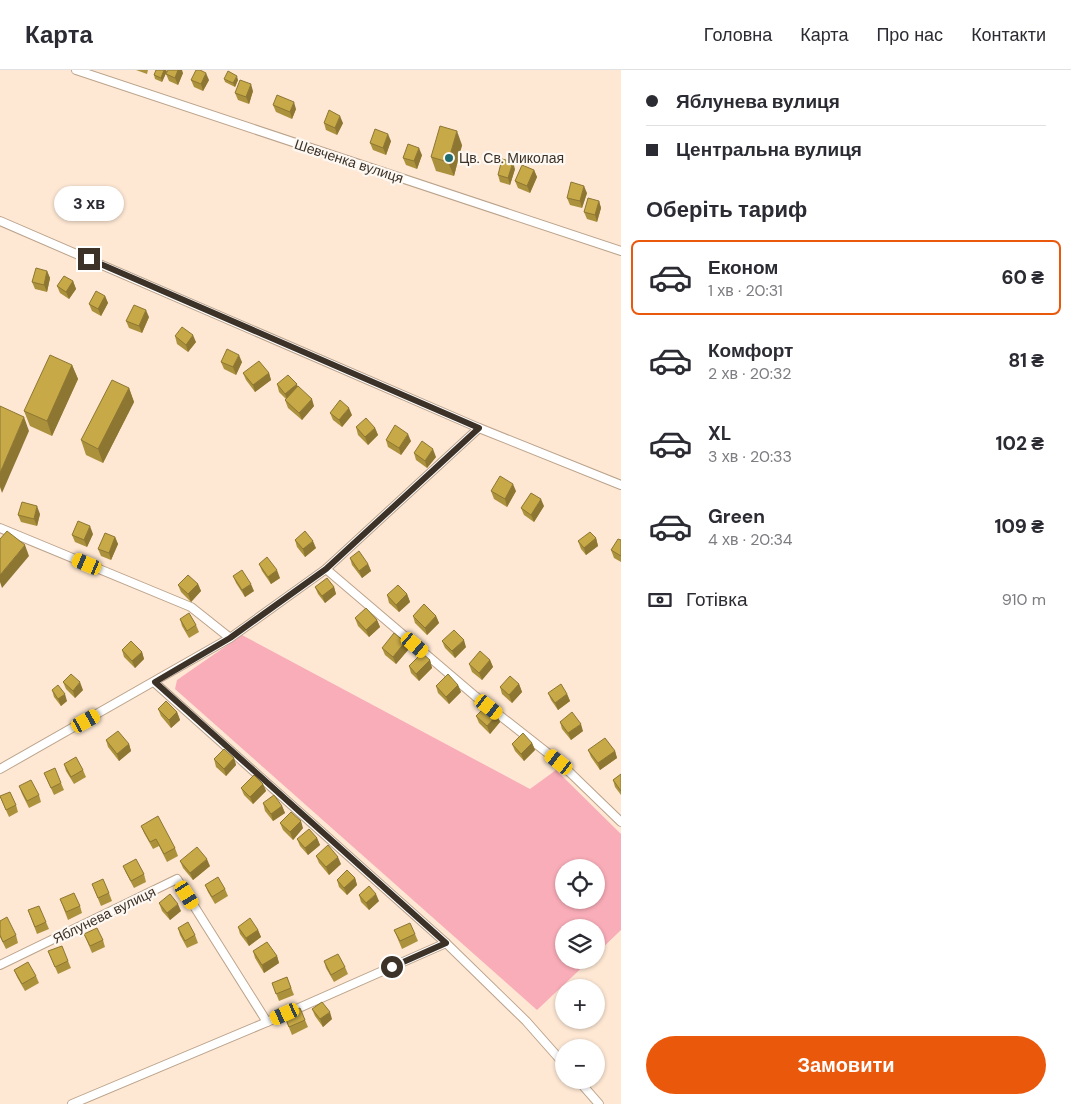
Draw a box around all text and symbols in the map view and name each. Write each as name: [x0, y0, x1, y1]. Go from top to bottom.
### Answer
text: Карта: [25, 19, 93, 50]
text: Головна: [704, 23, 772, 47]
text: Карта: [800, 23, 848, 47]
text: Про нас: [876, 23, 943, 47]
text: Контакти: [971, 23, 1046, 47]
text: Яблунева вулиця: [676, 89, 840, 114]
street label: Шевченка вулиця: [292, 135, 406, 187]
text: Центральна вулиця: [676, 137, 862, 162]
place label: Цв. Св. Миколая: [459, 149, 564, 167]
marker: Цв. Св. Миколая: [443, 152, 455, 164]
callout: 3 хв: [54, 186, 124, 222]
text: 3 хв: [73, 193, 105, 214]
text: Оберіть тариф: [646, 195, 807, 224]
route end: [78, 248, 100, 270]
icon: car: [648, 255, 693, 300]
text: Економ: [708, 255, 778, 280]
text: 60 ₴: [1001, 265, 1044, 290]
text: 1 хв · 20:31: [708, 280, 783, 301]
icon: car: [648, 338, 693, 383]
text: Комфорт: [708, 338, 793, 363]
text: 81 ₴: [1008, 348, 1044, 373]
text: 2 хв · 20:32: [708, 363, 792, 384]
icon: car: [648, 421, 693, 466]
text: XL: [708, 421, 731, 446]
text: 102 ₴: [996, 431, 1044, 456]
text: 3 хв · 20:33: [708, 446, 792, 467]
icon: car: [648, 504, 693, 549]
text: Green: [708, 504, 765, 529]
text: 109 ₴: [994, 514, 1044, 539]
text: 4 хв · 20:34: [708, 529, 793, 550]
car: [70, 551, 103, 577]
icon: cash: [646, 586, 674, 614]
text: Готівка: [686, 587, 747, 612]
text: 910 m: [1002, 589, 1046, 610]
car: [398, 630, 431, 660]
car: [472, 692, 505, 722]
car: [69, 707, 102, 735]
car: [542, 747, 575, 777]
map controls: [555, 859, 605, 1089]
button: locate: [555, 859, 605, 909]
car: [172, 878, 201, 912]
street label: Яблунева вулиця: [50, 882, 158, 948]
button: layers: [555, 919, 605, 969]
route start: [381, 956, 403, 978]
button: +: [555, 979, 605, 1029]
car: [268, 1001, 301, 1027]
button: Замовити: [646, 1036, 1046, 1094]
button: −: [555, 1039, 605, 1089]

